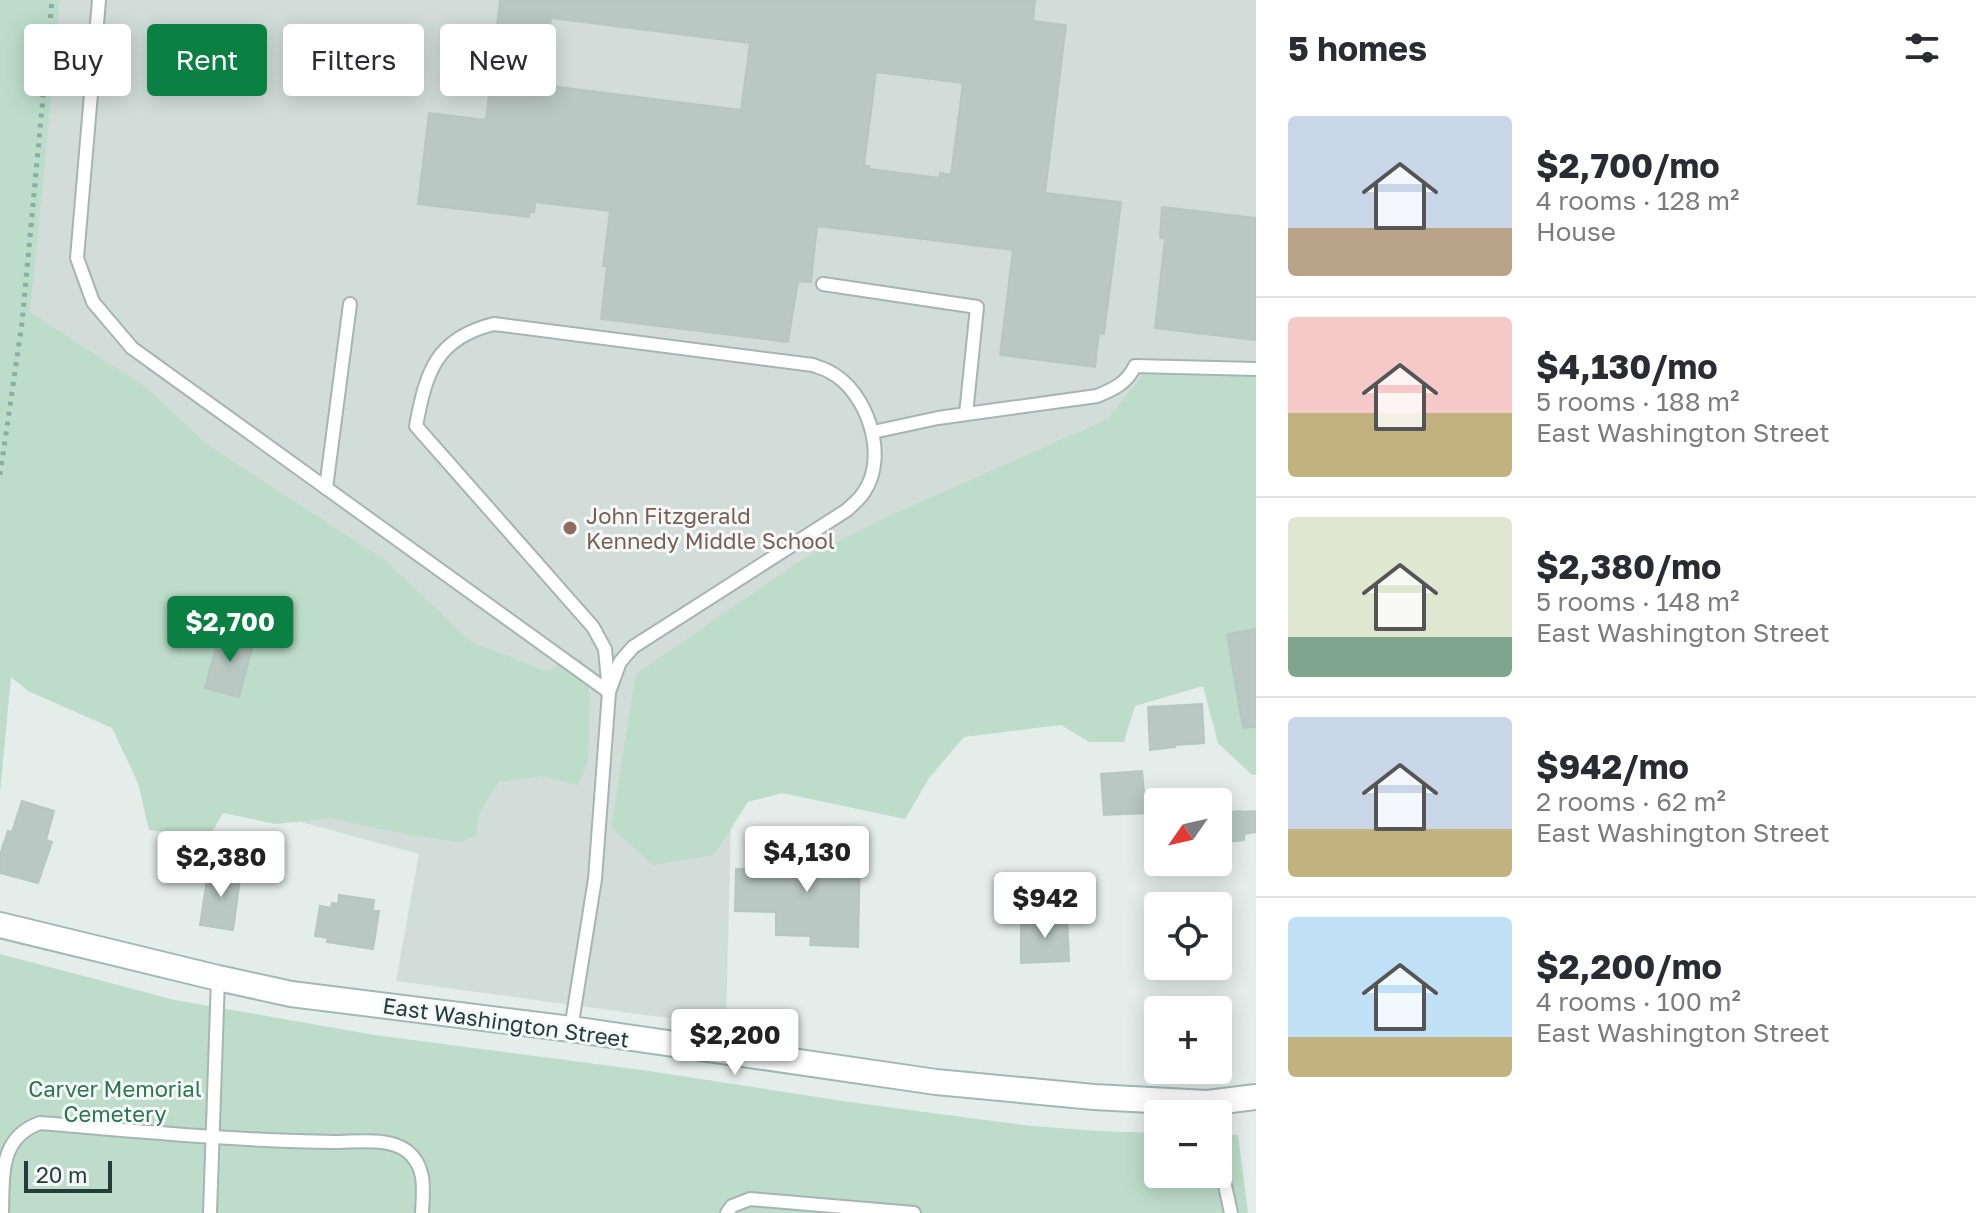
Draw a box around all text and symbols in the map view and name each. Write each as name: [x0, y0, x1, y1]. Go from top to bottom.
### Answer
chip: Buy: [24, 24, 131, 96]
chip: Rent: [147, 24, 267, 96]
chip: Filters: [283, 24, 424, 96]
chip: New: [440, 24, 556, 96]
icon: filters: [1900, 26, 1944, 70]
text: 5 homes: [1288, 28, 1427, 68]
text: $2,700/mo: [1536, 145, 1720, 185]
icon: home: [1352, 148, 1448, 244]
text: 4 rooms · 128 m²: [1536, 185, 1739, 216]
text: House: [1536, 216, 1616, 247]
text: $4,130/mo: [1536, 346, 1718, 386]
icon: home: [1352, 349, 1448, 445]
text: 5 rooms · 188 m²: [1536, 386, 1739, 417]
text: East Washington Street: [1536, 417, 1830, 448]
place label: John Fitzgerald Kennedy Middle School: [586, 502, 835, 554]
marker: John Fitzgerald Kennedy Middle School: [561, 519, 579, 537]
text: $2,380/mo: [1536, 546, 1721, 586]
icon: home: [1352, 549, 1448, 645]
text: 5 rooms · 148 m²: [1536, 586, 1739, 617]
pin: $2,700: [165, 596, 295, 664]
text: $2,700: [185, 606, 275, 637]
text: East Washington Street: [1536, 617, 1830, 648]
text: $942/mo: [1536, 746, 1689, 786]
icon: home: [1352, 749, 1448, 845]
text: 2 rooms · 62 m²: [1536, 786, 1726, 817]
north arrow: [1144, 788, 1232, 876]
map controls: [1144, 788, 1232, 1188]
text: East Washington Street: [1536, 817, 1830, 848]
pin: $4,130: [742, 826, 872, 894]
pin: $2,380: [156, 831, 286, 899]
text: $4,130: [763, 836, 851, 867]
text: $2,380: [175, 841, 267, 872]
pin: $942: [998, 872, 1092, 940]
text: $942: [1012, 882, 1078, 913]
button: locate: [1144, 892, 1232, 980]
text: $2,200/mo: [1536, 946, 1722, 986]
icon: home: [1352, 949, 1448, 1045]
text: 4 rooms · 100 m²: [1536, 986, 1741, 1017]
street label: East Washington Street: [381, 991, 631, 1053]
button: +: [1144, 996, 1232, 1084]
pin: $2,200: [670, 1009, 800, 1077]
text: East Washington Street: [1536, 1017, 1830, 1048]
text: $2,200: [689, 1019, 781, 1050]
park label: Carver Memorial Cemetery: [28, 1075, 202, 1127]
button: −: [1144, 1100, 1232, 1188]
scale bar: [24, 1157, 112, 1193]
text: 20 m: [36, 1161, 87, 1188]

